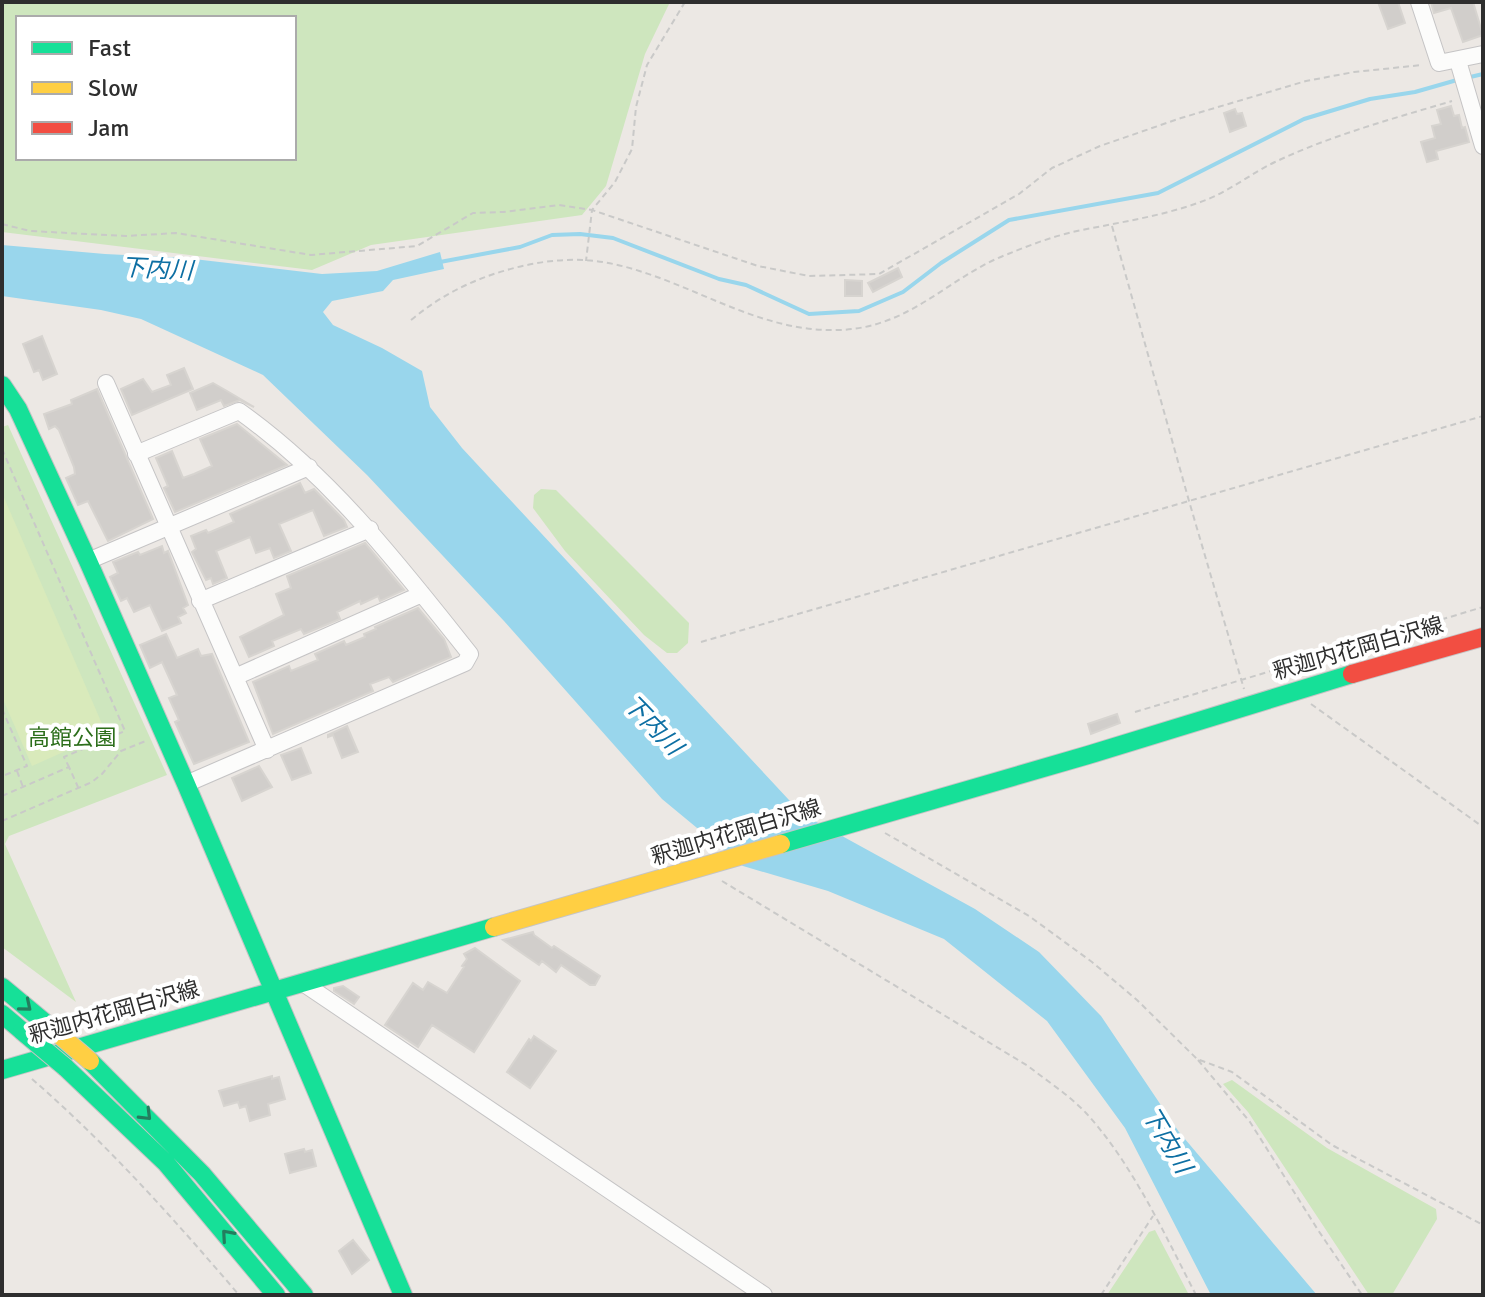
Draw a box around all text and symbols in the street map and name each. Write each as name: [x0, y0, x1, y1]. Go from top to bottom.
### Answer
legend: [16, 16, 296, 160]
text: Fast: [88, 33, 131, 63]
text: Slow: [88, 73, 138, 103]
text: Jam: [88, 113, 129, 143]
water label: 下内川: [120, 252, 197, 286]
street label: 釈迦内花岡白沢線: [1270, 611, 1446, 685]
water label: 下内川: [617, 689, 691, 763]
park label: 高館公園: [28, 724, 116, 751]
street label: 釈迦内花岡白沢線: [648, 793, 824, 871]
street label: 釈迦内花岡白沢線: [26, 975, 202, 1049]
one-way arrow: [16, 996, 31, 1011]
water label: 下内川: [1136, 1101, 1200, 1181]
one-way arrow: [137, 1106, 152, 1120]
one-way arrow: [222, 1229, 237, 1244]

